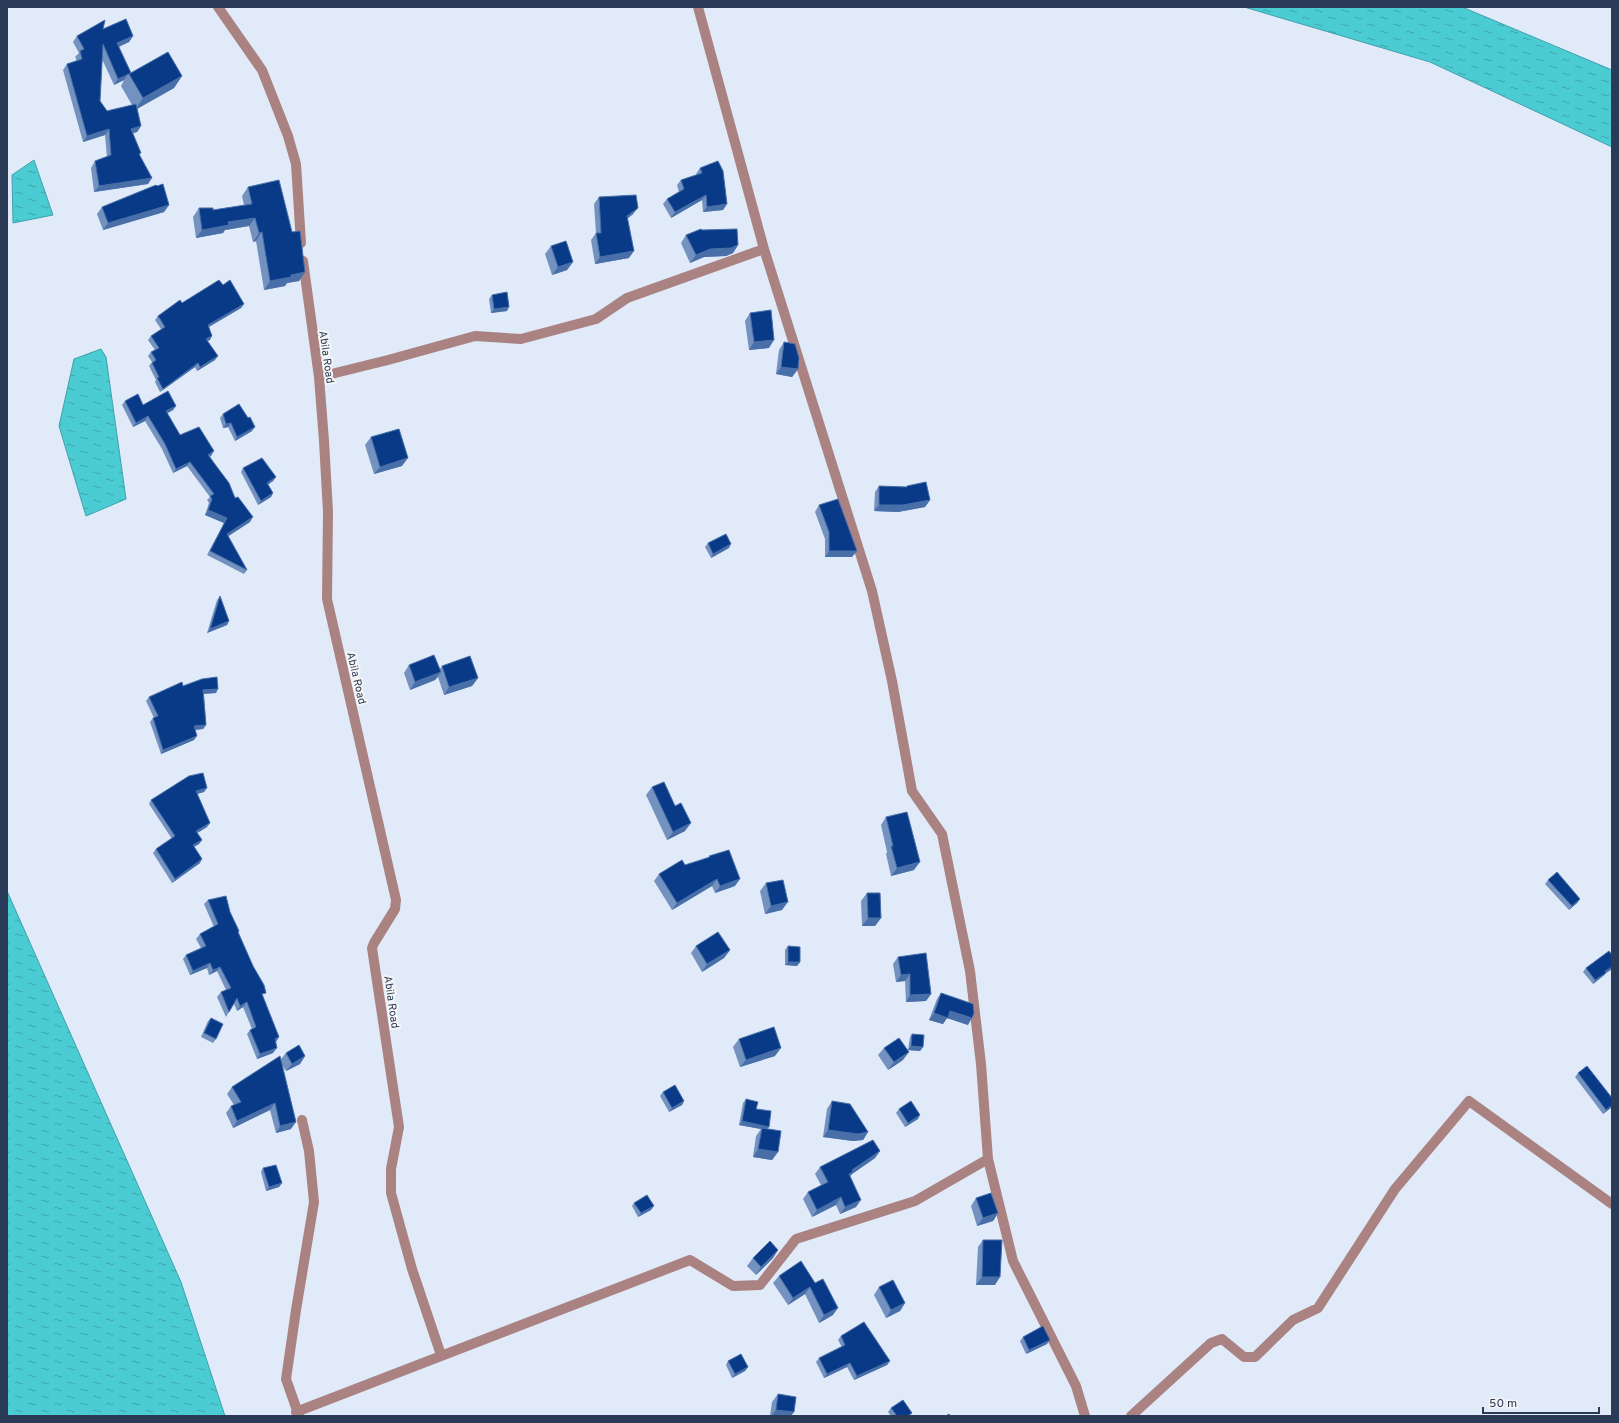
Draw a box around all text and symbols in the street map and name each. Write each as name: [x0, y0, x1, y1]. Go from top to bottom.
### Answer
street label: Abila Road: [315, 330, 337, 384]
street label: Abila Road: [343, 651, 369, 706]
street label: Abila Road: [380, 975, 402, 1029]
scale bar: [1483, 1389, 1599, 1415]
text: 50 m: [1489, 1396, 1517, 1412]

